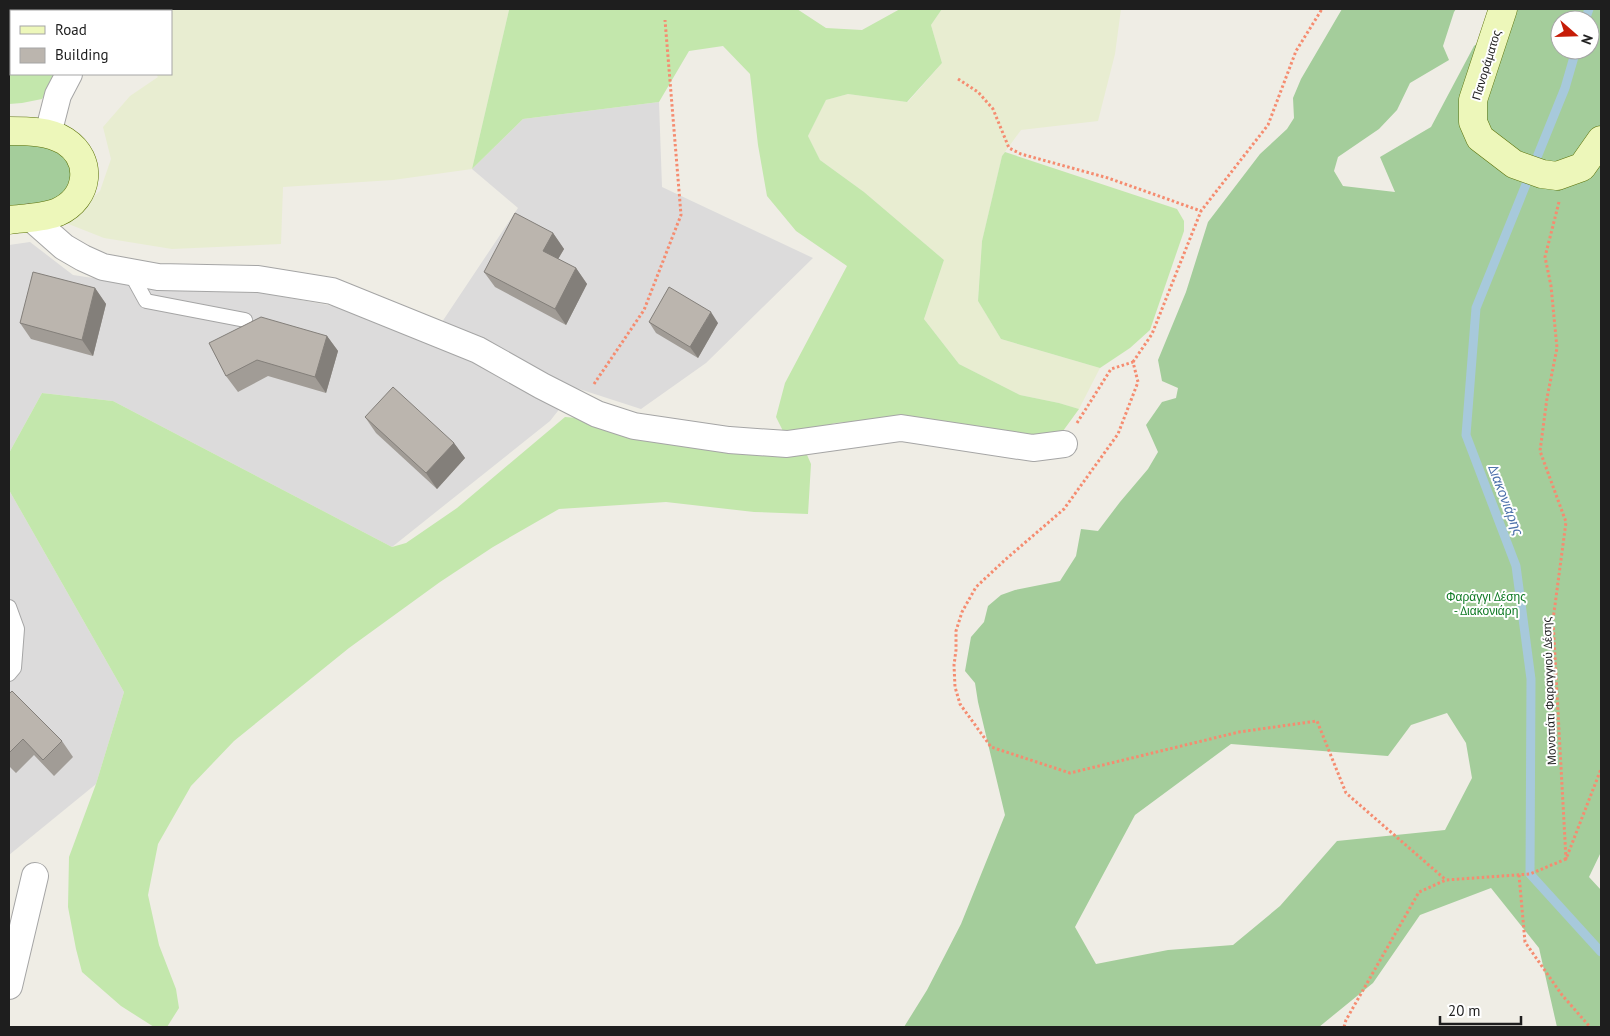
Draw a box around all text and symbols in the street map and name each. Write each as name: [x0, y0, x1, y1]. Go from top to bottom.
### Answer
legend: [10, 10, 172, 75]
north arrow: [1550, 10, 1600, 60]
text: Road: [55, 20, 87, 39]
street label: Πανοράματος: [1468, 28, 1504, 102]
text: N: [1577, 32, 1597, 47]
text: Building: [55, 45, 109, 64]
water label: Διακονιάρης: [1484, 462, 1528, 538]
park label: Φαράγγι Δέσης - Διακονιάρη: [1446, 589, 1526, 618]
street label: Μονοπάτι Φαραγγιού Δέσης: [1539, 616, 1559, 765]
scale bar: [1440, 994, 1521, 1026]
text: 20 m: [1448, 1001, 1481, 1020]

